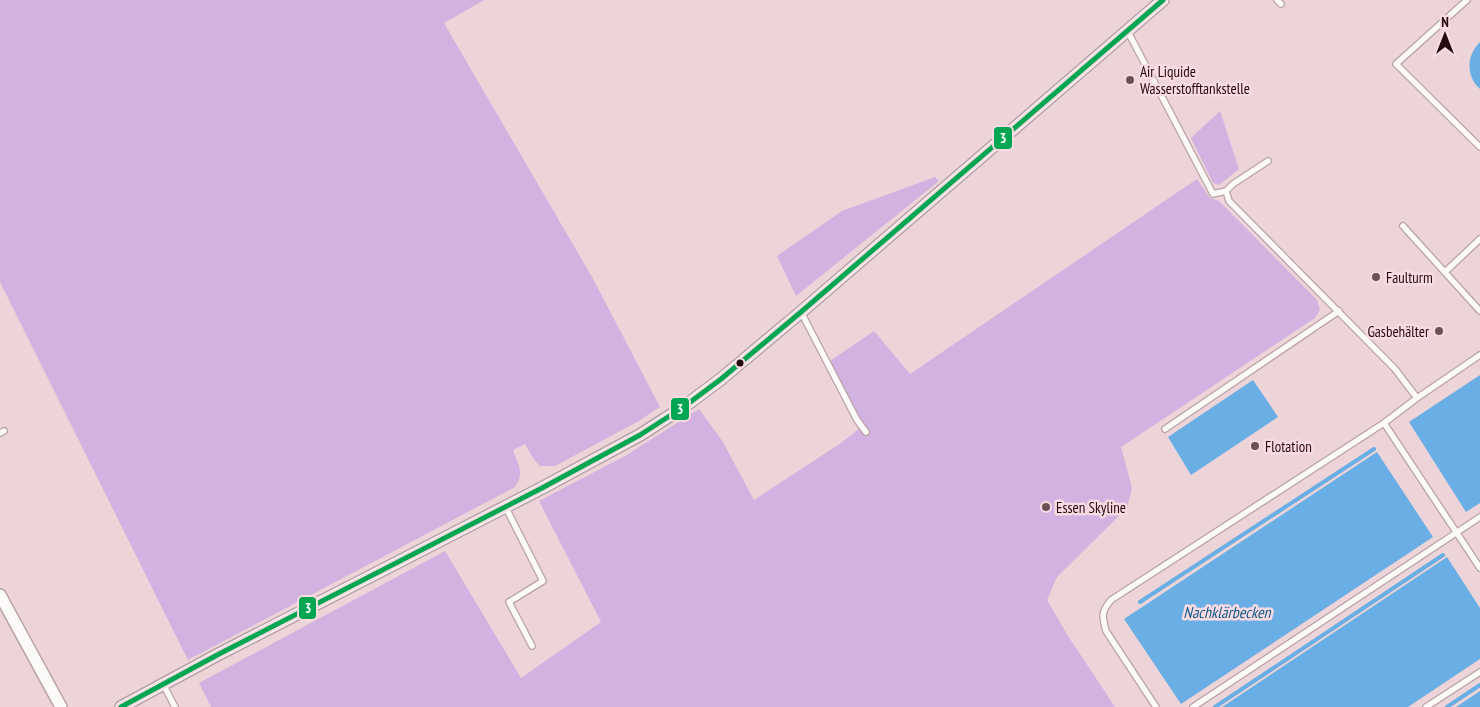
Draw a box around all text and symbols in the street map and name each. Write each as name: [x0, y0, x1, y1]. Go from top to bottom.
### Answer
north arrow: [1420, 10, 1470, 60]
text: N: [1441, 13, 1449, 31]
place label: Air Liquide Wasserstofftankstelle: [1140, 62, 1250, 98]
marker: Air Liquide Wasserstofftankstelle: [1124, 74, 1136, 86]
line badge: 3: [993, 126, 1013, 150]
text: 3: [1000, 129, 1006, 147]
place label: Faulturm: [1386, 268, 1433, 287]
marker: Faulturm: [1370, 271, 1382, 283]
place label: Gasbehälter: [1367, 322, 1430, 341]
marker: Gasbehälter: [1433, 325, 1445, 337]
unlabelled marker: [735, 358, 745, 368]
line badge: 3: [670, 397, 690, 421]
text: 3: [677, 400, 683, 418]
place label: Flotation: [1265, 437, 1312, 456]
marker: Flotation: [1249, 440, 1261, 452]
place label: Essen Skyline: [1056, 498, 1126, 517]
marker: Essen Skyline: [1040, 501, 1052, 513]
line badge: 3: [298, 596, 317, 620]
text: 3: [305, 599, 311, 617]
water label: Nachklärbecken: [1183, 602, 1272, 622]

